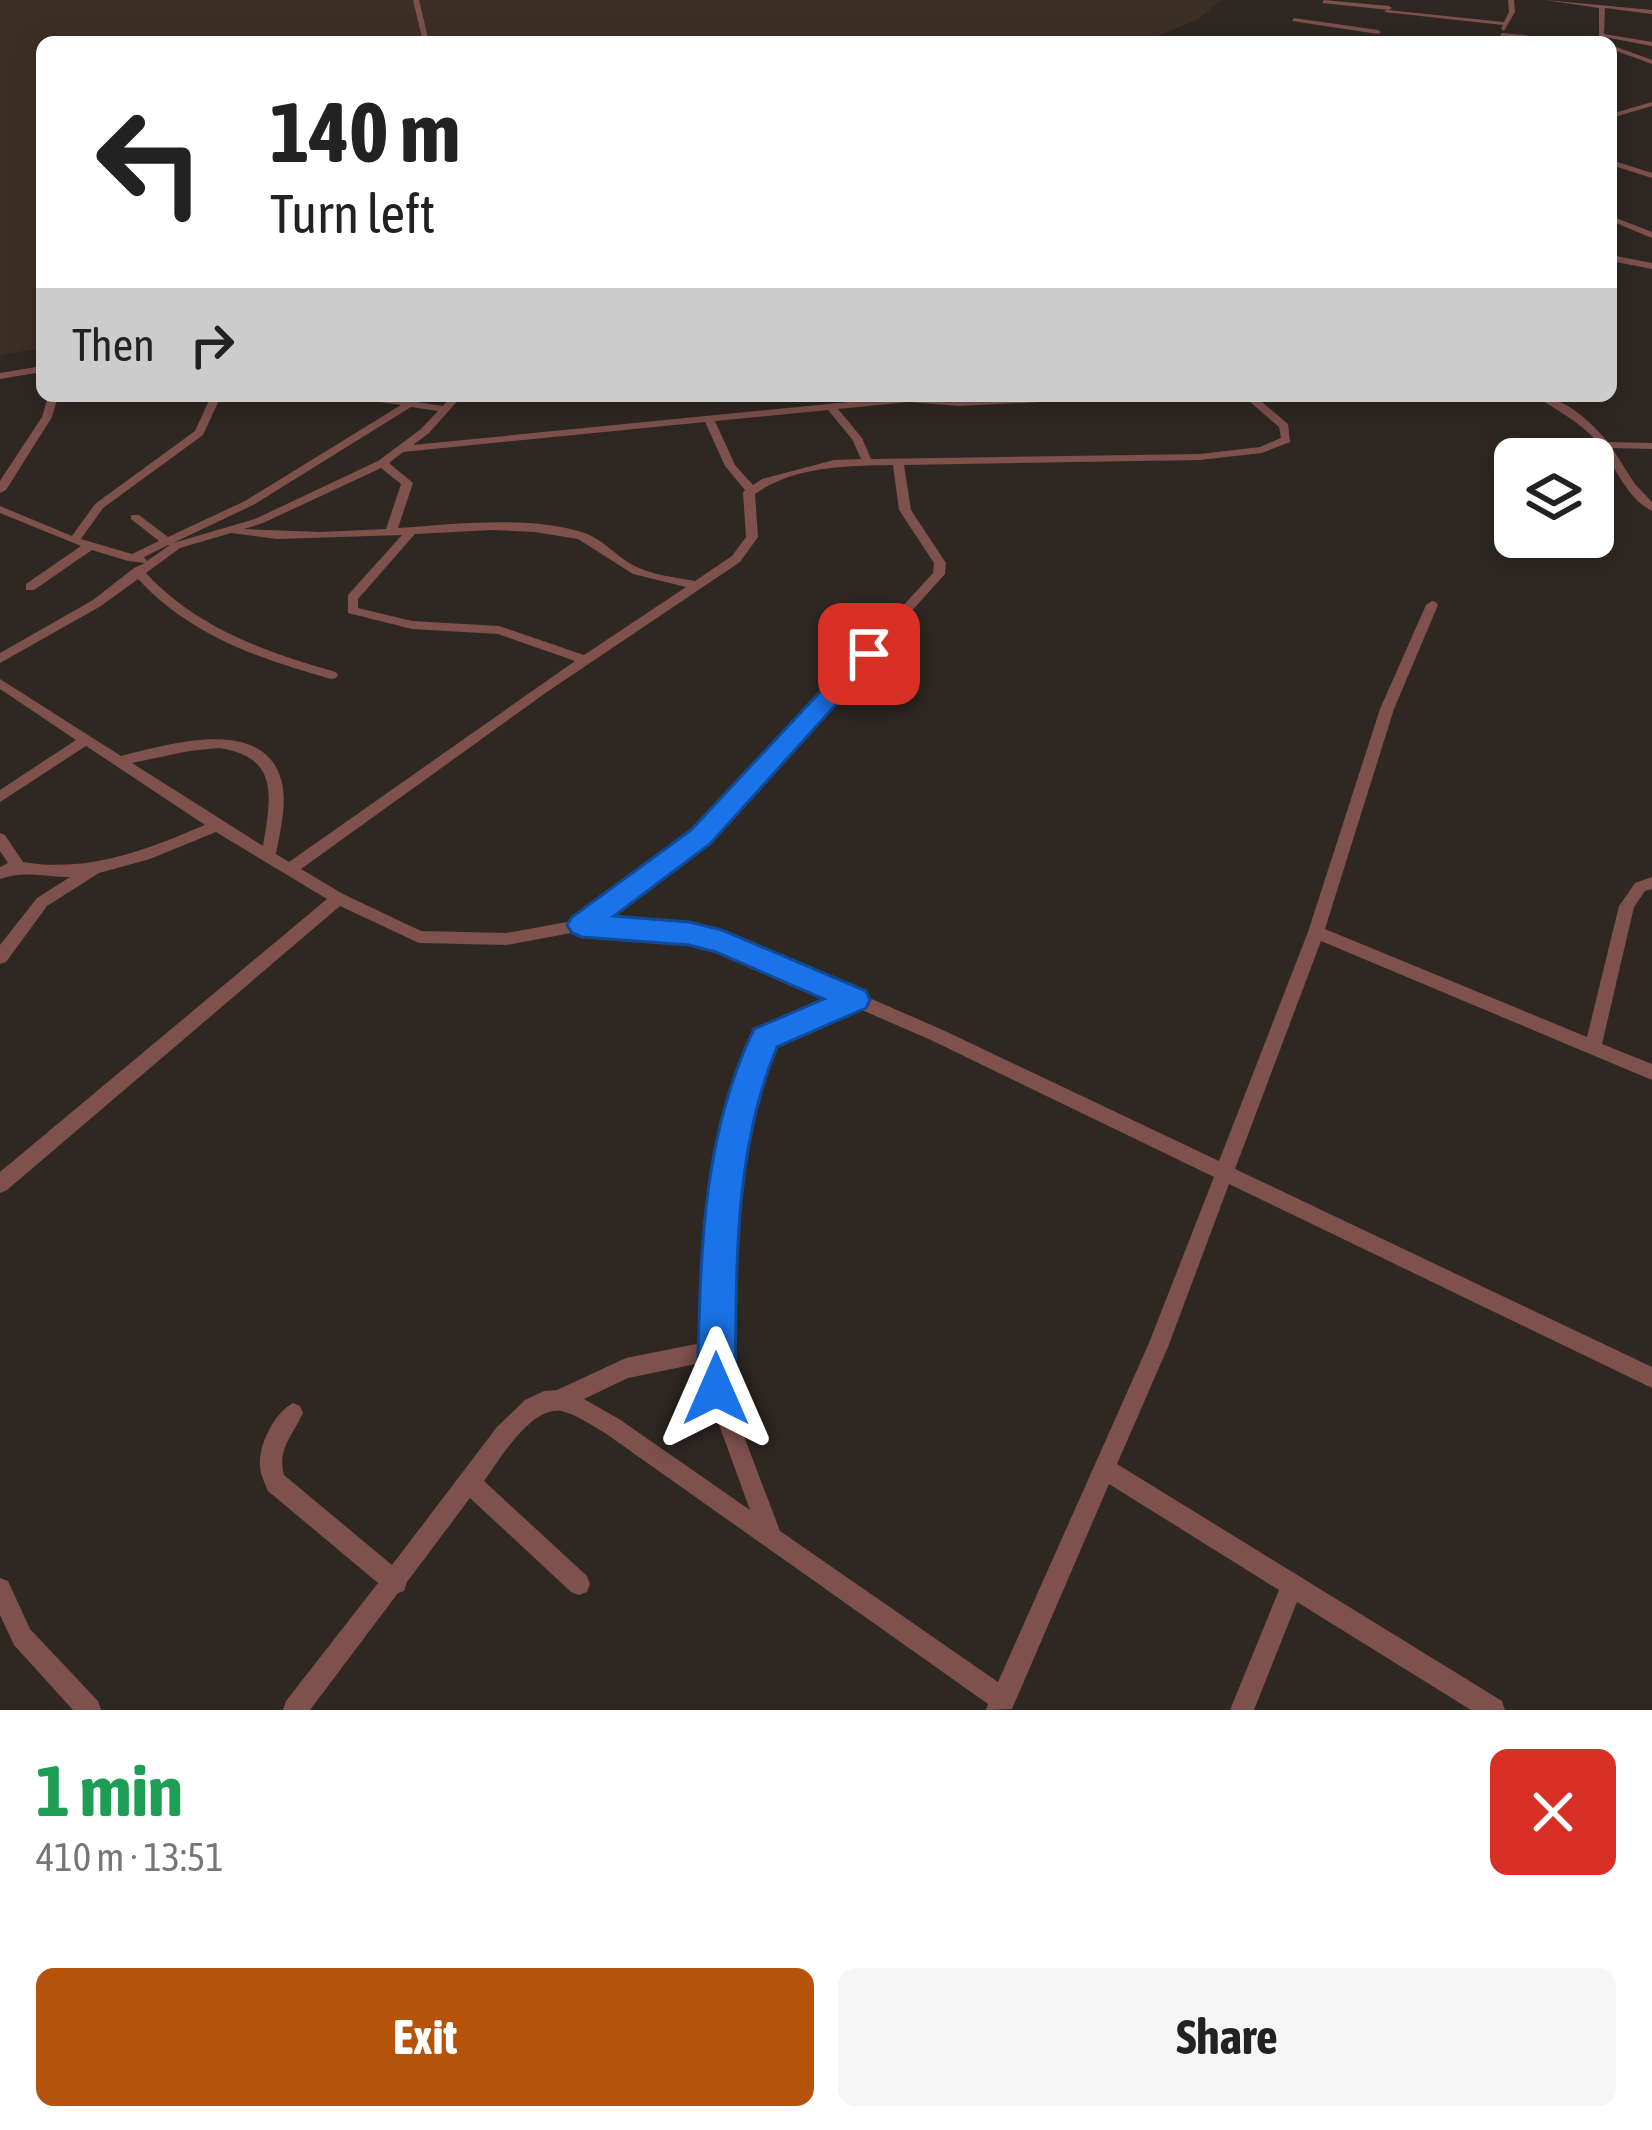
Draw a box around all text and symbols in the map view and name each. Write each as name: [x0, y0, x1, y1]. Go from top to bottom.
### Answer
icon: left: [72, 84, 228, 240]
text: 140 m: [270, 84, 460, 180]
text: Turn left: [270, 183, 435, 244]
icon: right: [179, 312, 245, 378]
text: Then: [72, 319, 155, 371]
map controls: [1494, 438, 1614, 558]
button: layers: [1494, 438, 1614, 558]
pin: [818, 603, 920, 705]
icon: arrive: [836, 621, 902, 687]
position arrow: [653, 1326, 779, 1452]
text: 1 min: [36, 1749, 183, 1831]
button: close: [1490, 1749, 1616, 1875]
text: 410 m · 13:51: [36, 1835, 224, 1879]
button: Exit: [36, 1968, 814, 2106]
button: Share: [838, 1968, 1616, 2106]

